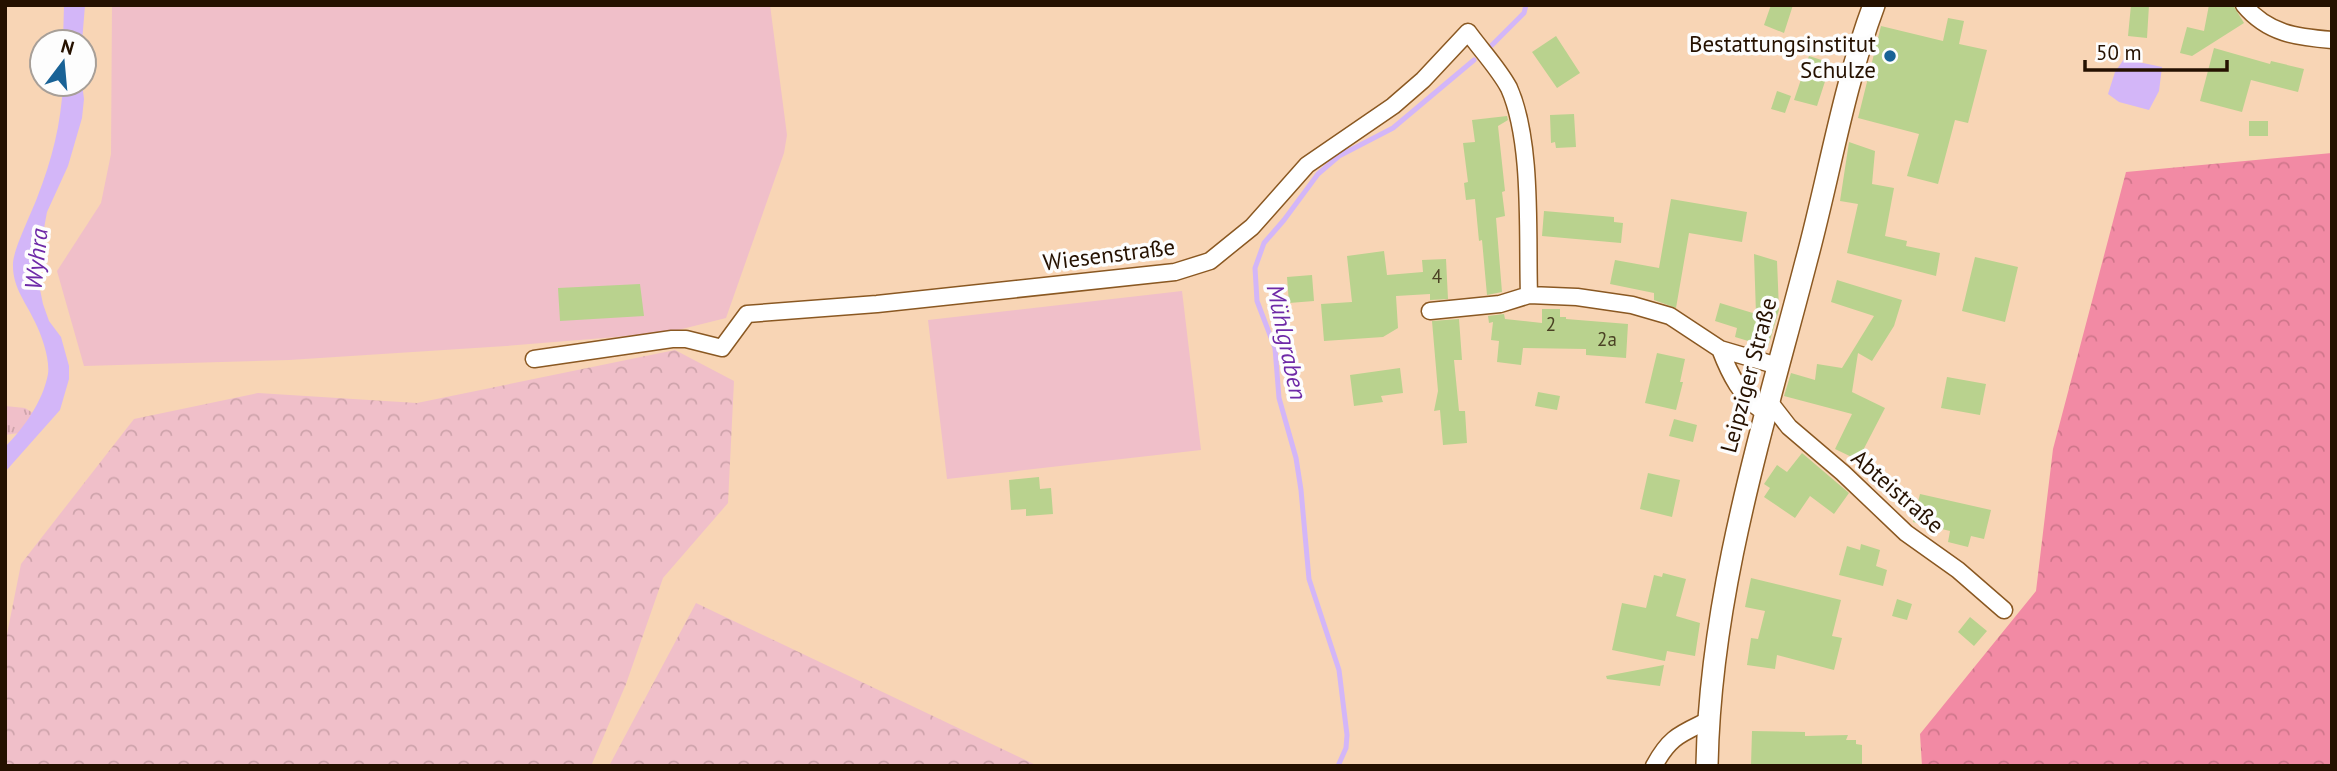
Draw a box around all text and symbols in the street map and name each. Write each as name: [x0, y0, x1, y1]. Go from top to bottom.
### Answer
north arrow: [28, 28, 98, 98]
scale bar: [2085, 28, 2227, 72]
place label: Bestattungsinstitut Schulze: [1689, 29, 1876, 84]
text: N: [58, 33, 77, 60]
text: 50 m: [2096, 39, 2142, 66]
marker: Bestattungsinstitut Schulze: [1882, 48, 1898, 64]
water label: Wyhra: [17, 226, 55, 291]
street label: Wiesenstraße: [1041, 232, 1177, 276]
house number: 4: [1432, 264, 1442, 288]
water label: Mühlgraben: [1260, 281, 1314, 403]
street label: Leipziger Straße: [1713, 294, 1783, 456]
house number: 2: [1546, 312, 1556, 336]
house number: 2a: [1597, 327, 1617, 351]
street label: Abteistraße: [1846, 443, 1950, 539]

